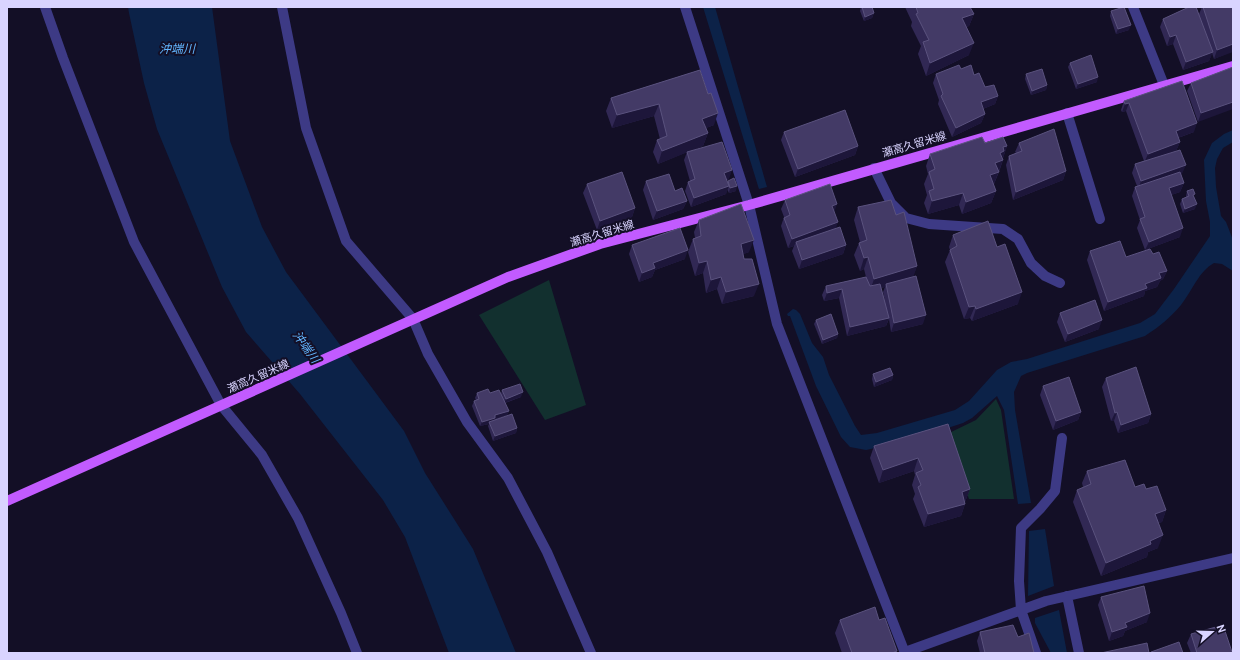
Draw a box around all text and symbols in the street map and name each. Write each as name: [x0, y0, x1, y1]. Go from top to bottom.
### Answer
water label: 沖端川: [159, 42, 197, 58]
street label: 瀬高久留米線: [881, 129, 948, 161]
street label: 瀬高久留米線: [569, 218, 636, 250]
water label: 沖端川: [288, 328, 323, 368]
street label: 瀬高久留米線: [225, 357, 291, 397]
north arrow: [1192, 612, 1232, 652]
text: N: [1213, 623, 1228, 635]

